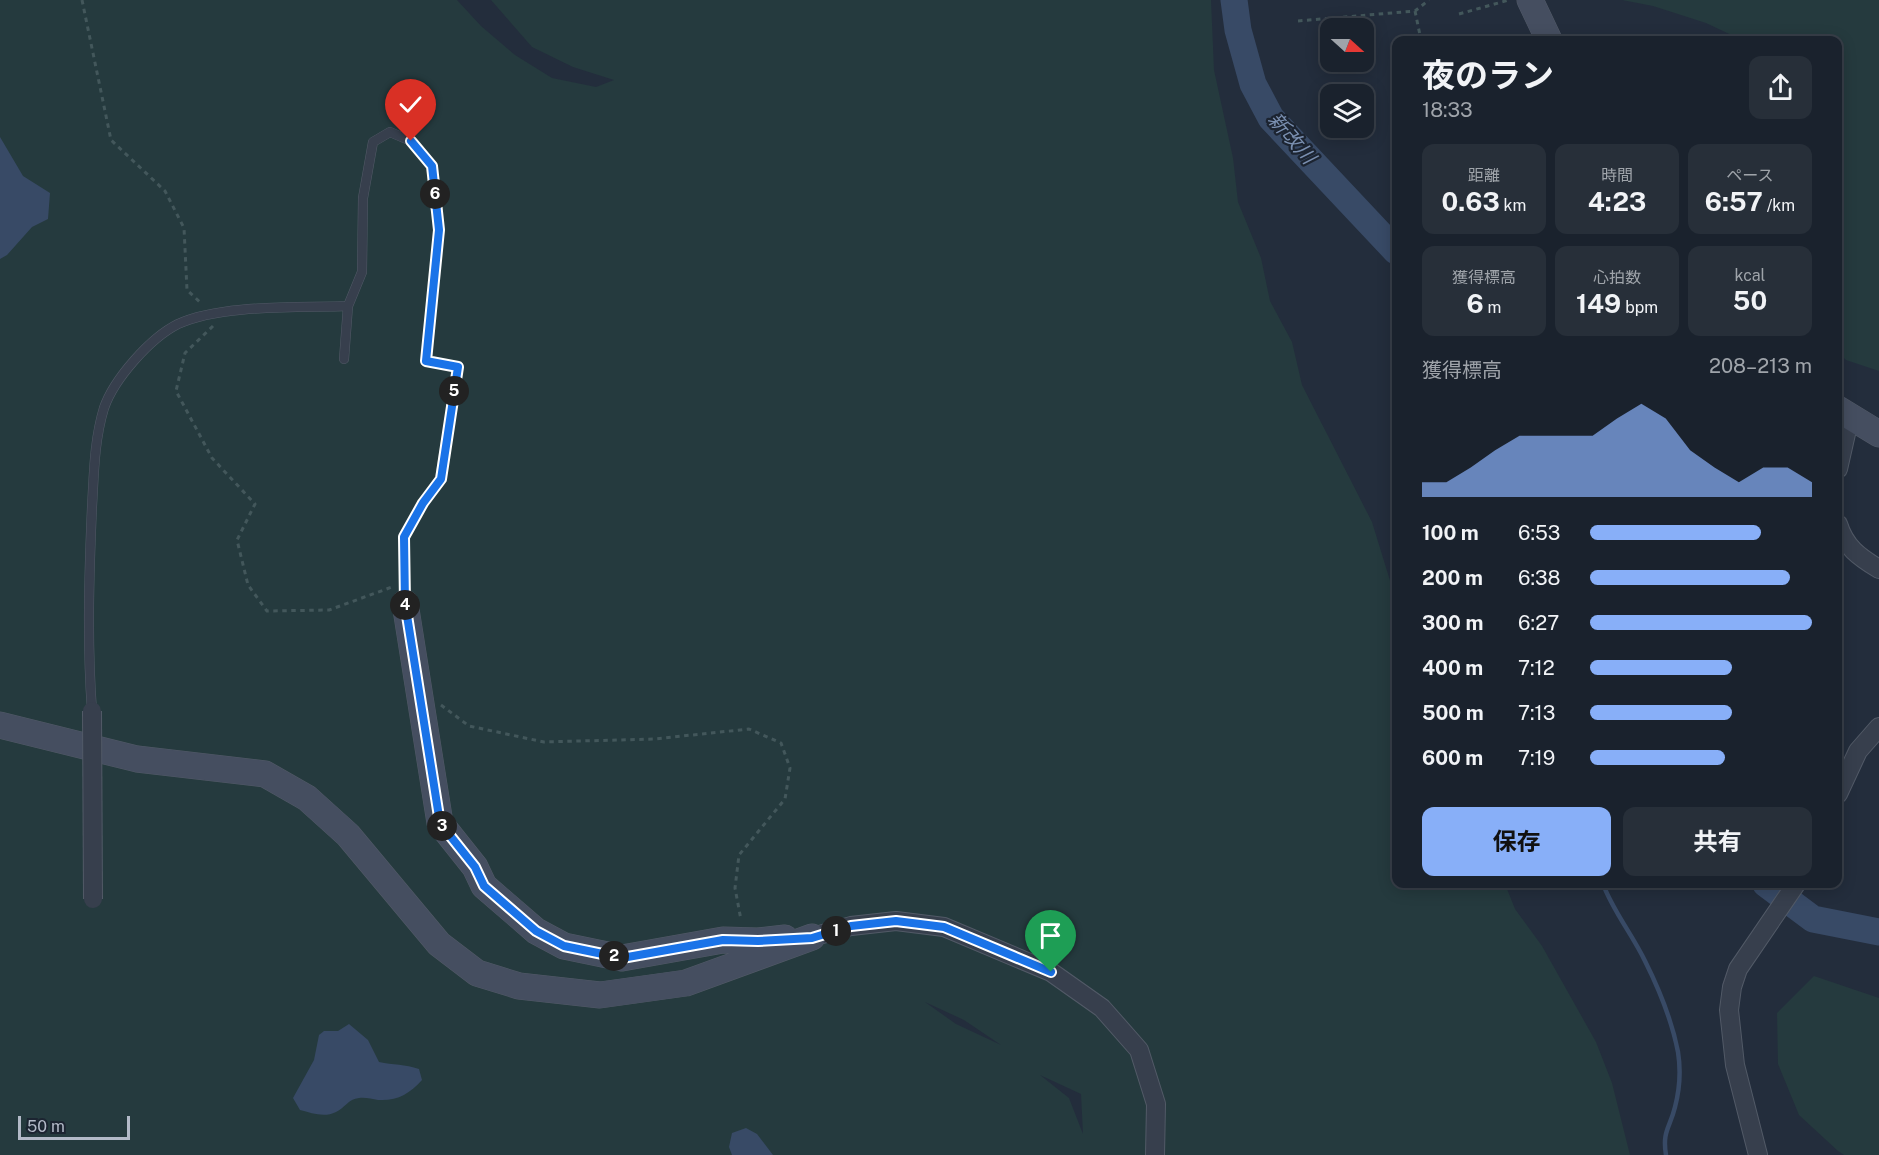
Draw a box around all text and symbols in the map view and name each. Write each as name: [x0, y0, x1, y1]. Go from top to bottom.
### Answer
north arrow: [1320, 18, 1374, 72]
map controls: [1320, 18, 1374, 138]
text: 夜のラン: [1422, 56, 1554, 94]
button: share: [1749, 56, 1812, 119]
pin: [385, 79, 436, 141]
button: layers: [1320, 84, 1374, 138]
icon: check: [394, 88, 427, 121]
text: 18:33: [1422, 98, 1473, 122]
water label: 新改川: [1263, 107, 1322, 170]
text: 距離: [1468, 166, 1500, 185]
text: 時間: [1601, 166, 1633, 185]
text: ペース: [1726, 166, 1774, 185]
pin: 6: [420, 179, 450, 209]
text: 6: [430, 184, 440, 203]
text: 0.63: [1442, 186, 1500, 217]
text: 4:23: [1588, 186, 1646, 217]
text: 6:57: [1705, 186, 1763, 217]
text: km: [1500, 196, 1526, 215]
text: /km: [1763, 196, 1795, 215]
text: kcal: [1735, 266, 1765, 285]
text: 獲得標高: [1452, 268, 1516, 287]
text: 心拍数: [1593, 268, 1641, 287]
text: 50: [1733, 285, 1767, 316]
text: 6: [1467, 288, 1484, 319]
text: 149: [1576, 288, 1621, 319]
text: m: [1484, 298, 1501, 317]
text: bpm: [1621, 298, 1658, 317]
text: 208–213 m: [1709, 354, 1812, 378]
text: 獲得標高: [1422, 358, 1502, 382]
pin: 5: [439, 376, 469, 406]
text: 5: [449, 381, 459, 400]
text: 100 m: [1422, 521, 1479, 545]
text: 6:53: [1518, 521, 1560, 545]
text: 200 m: [1422, 566, 1483, 590]
text: 6:38: [1518, 566, 1560, 590]
pin: 4: [390, 590, 420, 620]
text: 4: [400, 595, 410, 614]
text: 300 m: [1422, 611, 1483, 635]
text: 6:27: [1518, 611, 1559, 635]
text: 400 m: [1422, 656, 1483, 680]
text: 7:12: [1518, 656, 1555, 680]
text: 500 m: [1422, 701, 1484, 725]
text: 7:13: [1518, 701, 1555, 725]
text: 600 m: [1422, 746, 1483, 770]
text: 7:19: [1518, 746, 1555, 770]
button: 保存: [1422, 807, 1611, 876]
button: 共有: [1623, 807, 1812, 876]
pin: 3: [427, 811, 457, 841]
text: 3: [437, 816, 447, 835]
pin: [1025, 910, 1076, 972]
pin: 1: [821, 916, 851, 946]
icon: arrive: [1034, 919, 1067, 952]
text: 1: [833, 921, 839, 940]
pin: 2: [599, 941, 629, 971]
text: 2: [609, 946, 619, 965]
scale bar: [18, 1113, 130, 1140]
text: 50 m: [27, 1117, 65, 1136]

